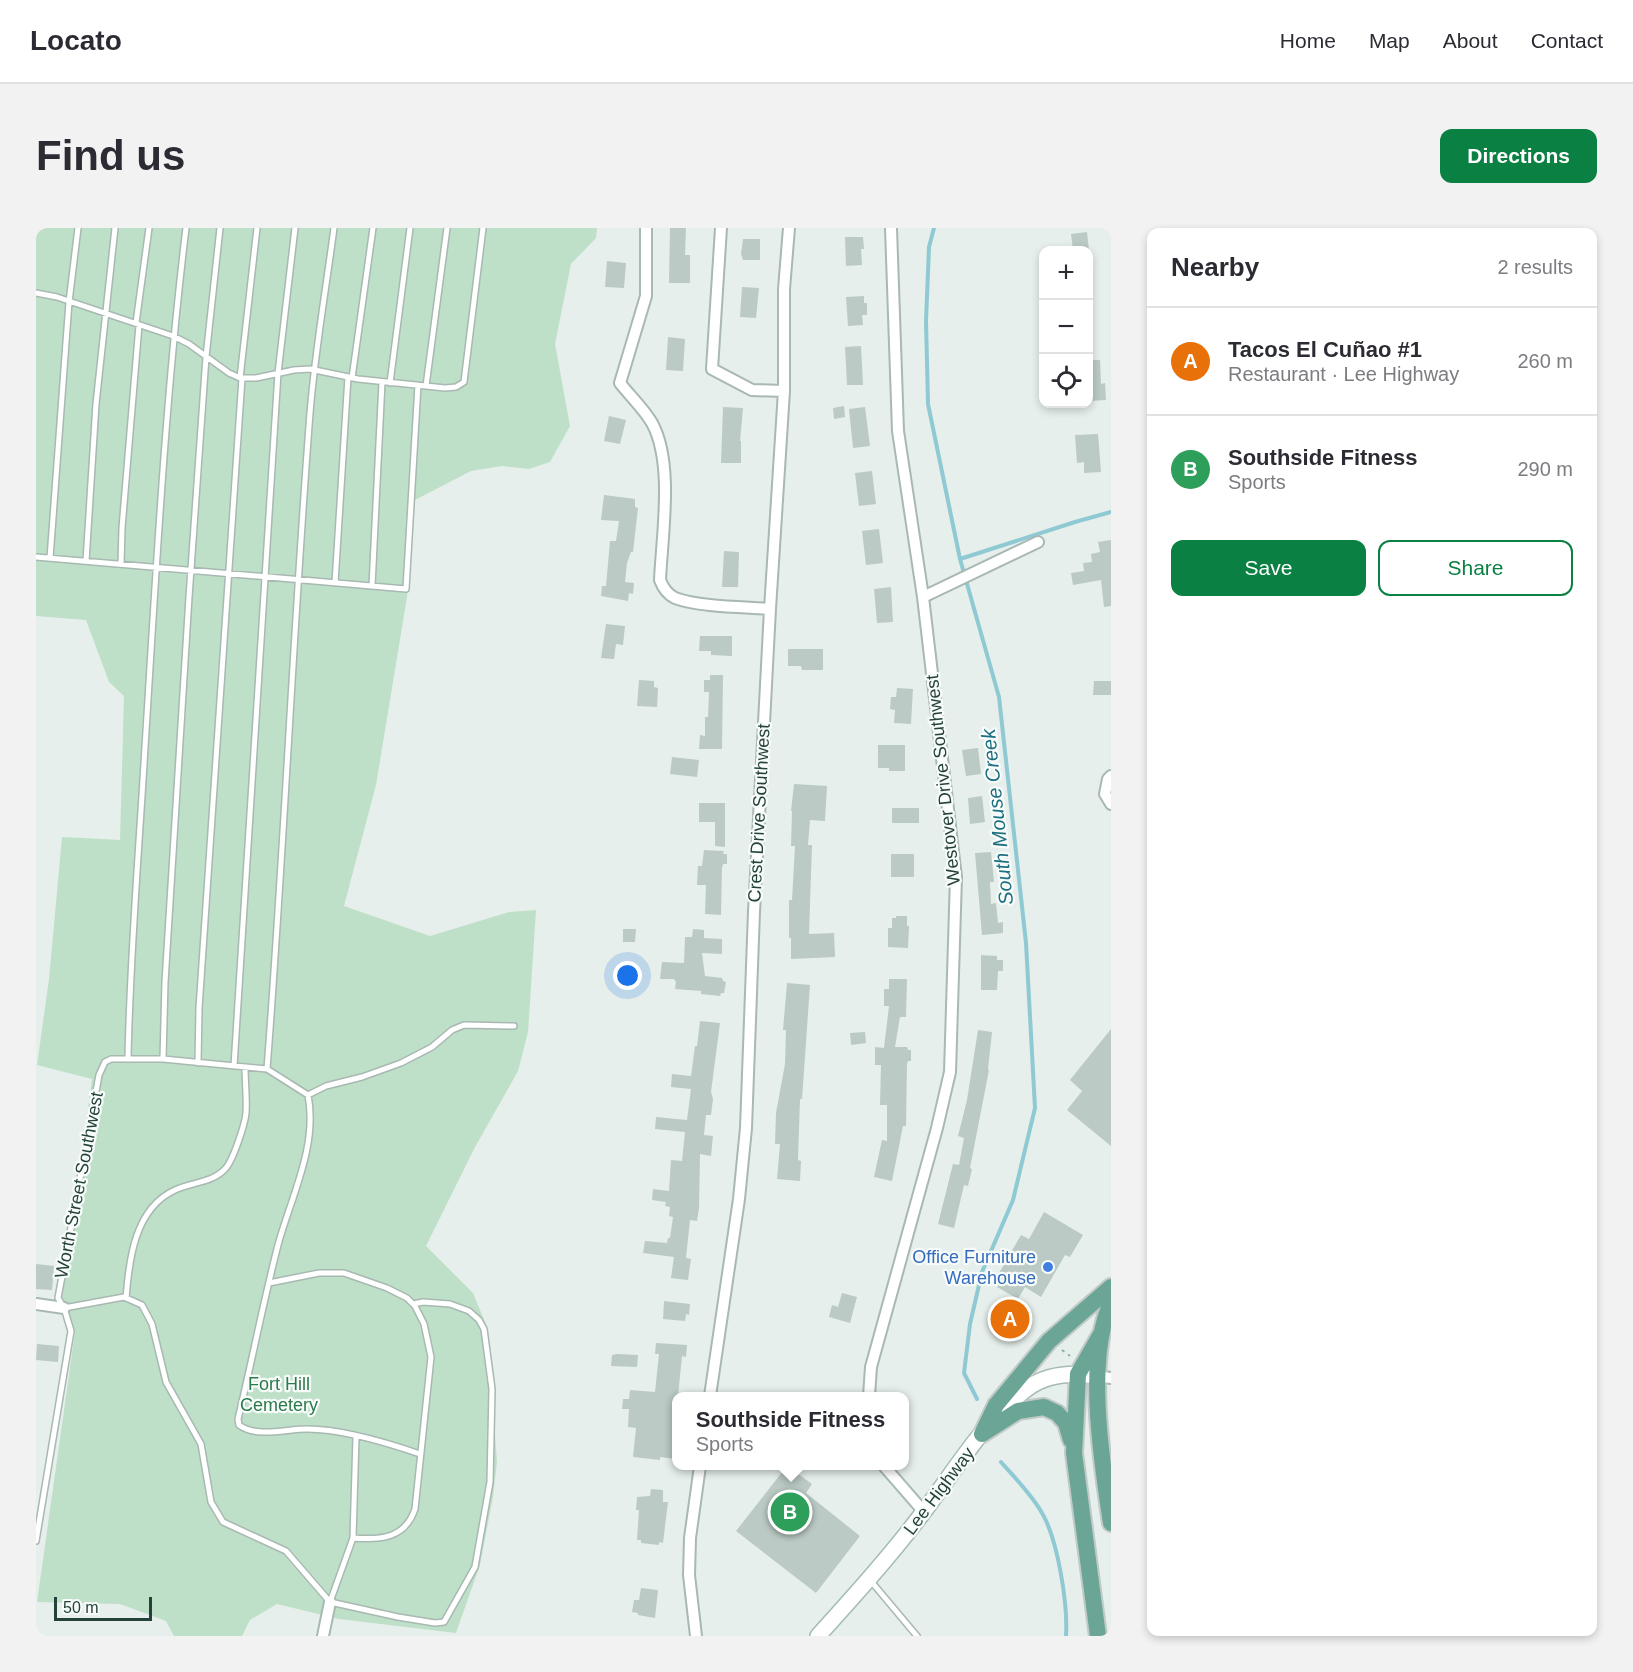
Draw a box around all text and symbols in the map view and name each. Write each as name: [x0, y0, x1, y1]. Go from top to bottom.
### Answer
text: Locato: [30, 25, 122, 56]
text: Home: [1280, 29, 1336, 52]
text: Map: [1369, 29, 1410, 52]
text: About: [1443, 29, 1498, 52]
text: Contact: [1531, 29, 1603, 52]
button: Directions: [1440, 129, 1597, 183]
text: Find us: [36, 132, 185, 179]
map controls: [1039, 246, 1093, 408]
button: +: [1039, 246, 1093, 300]
text: Nearby: [1171, 252, 1259, 282]
text: 2 results: [1497, 256, 1573, 278]
button: −: [1039, 300, 1093, 354]
text: Tacos El Cuñao #1: [1228, 337, 1422, 362]
text: A: [1183, 350, 1198, 372]
text: 260 m: [1517, 350, 1573, 372]
button: locate: [1039, 354, 1093, 408]
text: Restaurant · Lee Highway: [1228, 363, 1459, 385]
text: Southside Fitness: [1228, 445, 1417, 470]
text: B: [1183, 458, 1198, 480]
text: 290 m: [1517, 458, 1573, 480]
text: Sports: [1228, 471, 1286, 493]
button: Save: [1171, 540, 1366, 596]
button: Share: [1378, 540, 1573, 596]
street label: Westover Drive Southwest: [922, 674, 964, 886]
street label: Crest Drive Southwest: [744, 723, 774, 903]
water label: South Mouse Creek: [977, 727, 1017, 906]
your location: [613, 961, 642, 990]
street label: Worth Street Southwest: [51, 1090, 107, 1280]
place label: Office Furniture Warehouse: [912, 1247, 1036, 1288]
marker: Office Furniture Warehouse: [1041, 1260, 1055, 1274]
pin: A: [990, 1296, 1030, 1342]
park label: Fort Hill Cemetery: [240, 1374, 318, 1415]
popup: [672, 1392, 909, 1470]
text: Southside Fitness: [696, 1407, 885, 1432]
text: Sports: [696, 1433, 754, 1455]
street label: Lee Highway: [900, 1443, 978, 1539]
pin: B: [770, 1490, 810, 1534]
scale bar: [54, 1594, 152, 1622]
text: 50 m: [63, 1599, 99, 1616]

